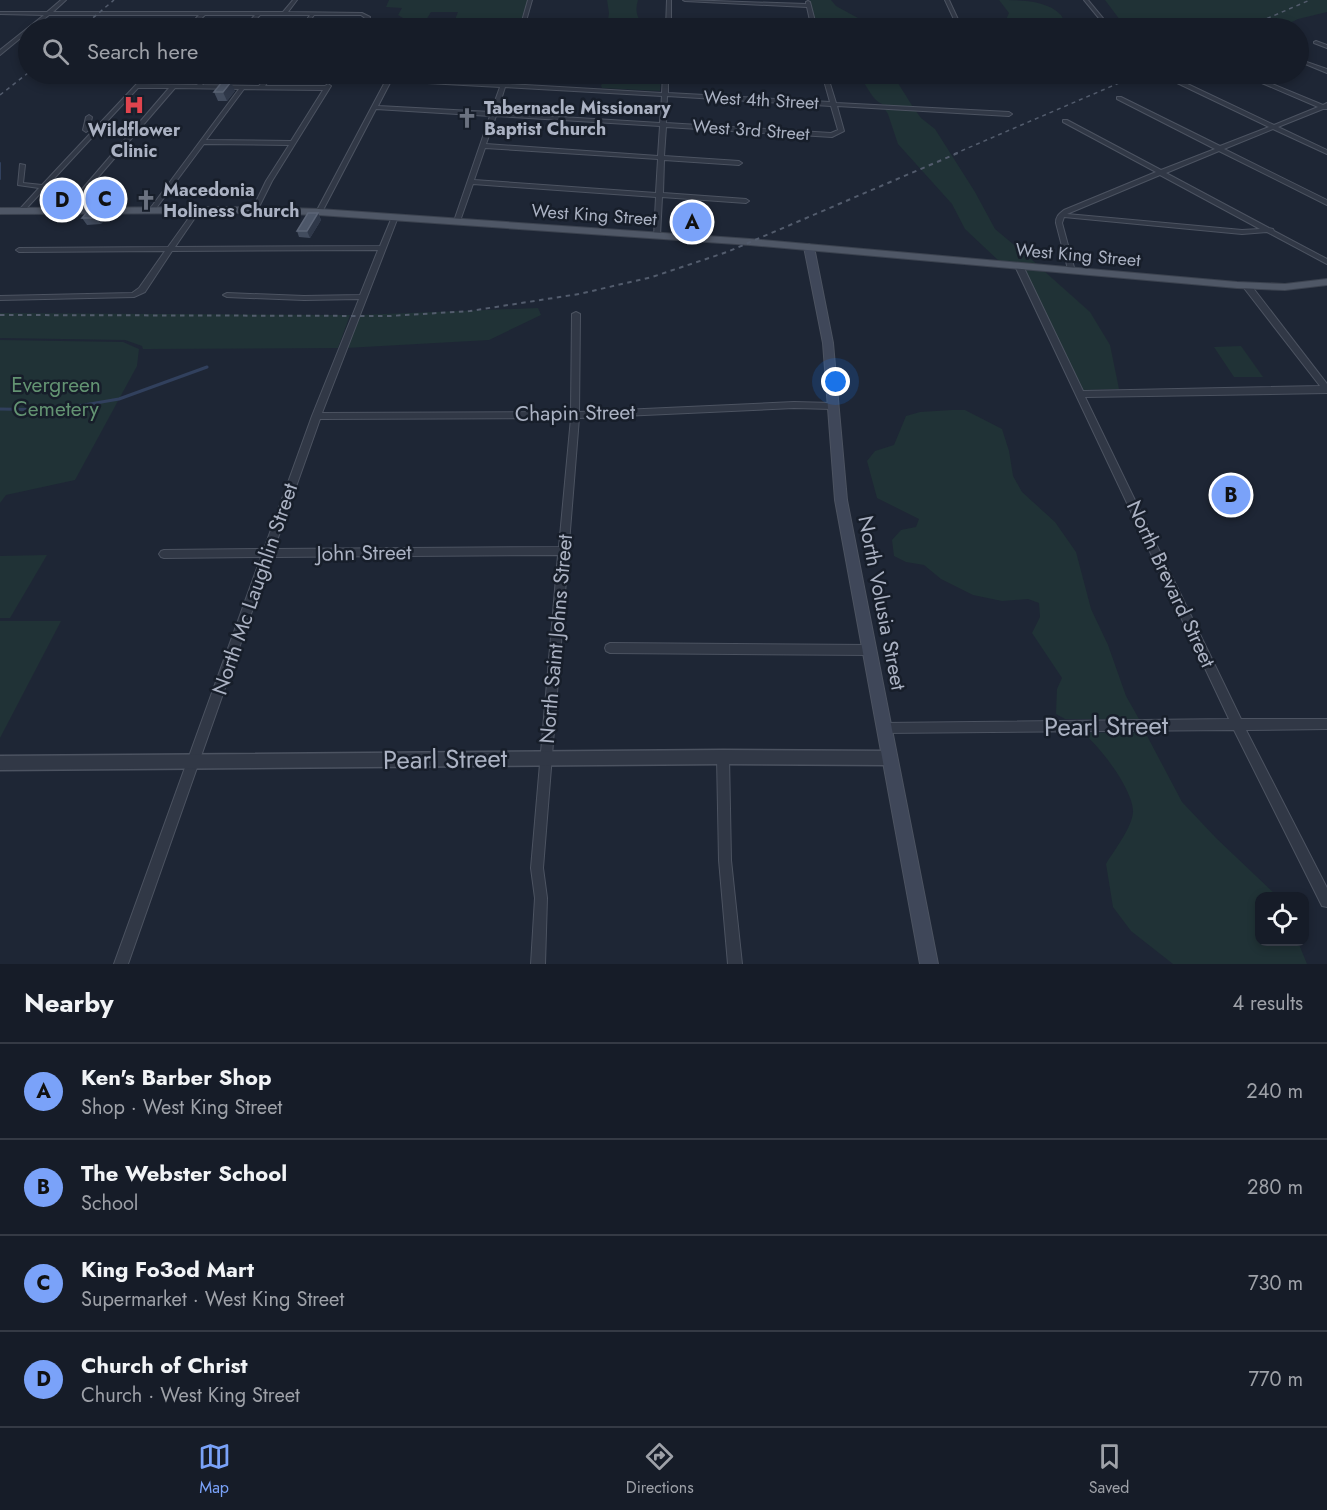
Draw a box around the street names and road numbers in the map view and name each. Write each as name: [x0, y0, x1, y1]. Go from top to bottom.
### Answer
street label: West 4th Street: [703, 84, 820, 116]
street label: West 3rd Street: [692, 113, 811, 147]
street label: West King Street: [530, 198, 658, 232]
street label: West King Street: [1014, 237, 1142, 273]
street label: Chapin Street: [515, 397, 635, 429]
street label: North Mc Laughlin Street: [205, 479, 305, 699]
street label: North Brevard Street: [1119, 495, 1223, 673]
street label: North Volusia Street: [850, 513, 914, 693]
street label: North Saint Johns Street: [532, 533, 580, 745]
street label: John Street: [313, 537, 412, 569]
street label: Pearl Street: [1044, 706, 1169, 746]
street label: Pearl Street: [383, 739, 508, 779]

